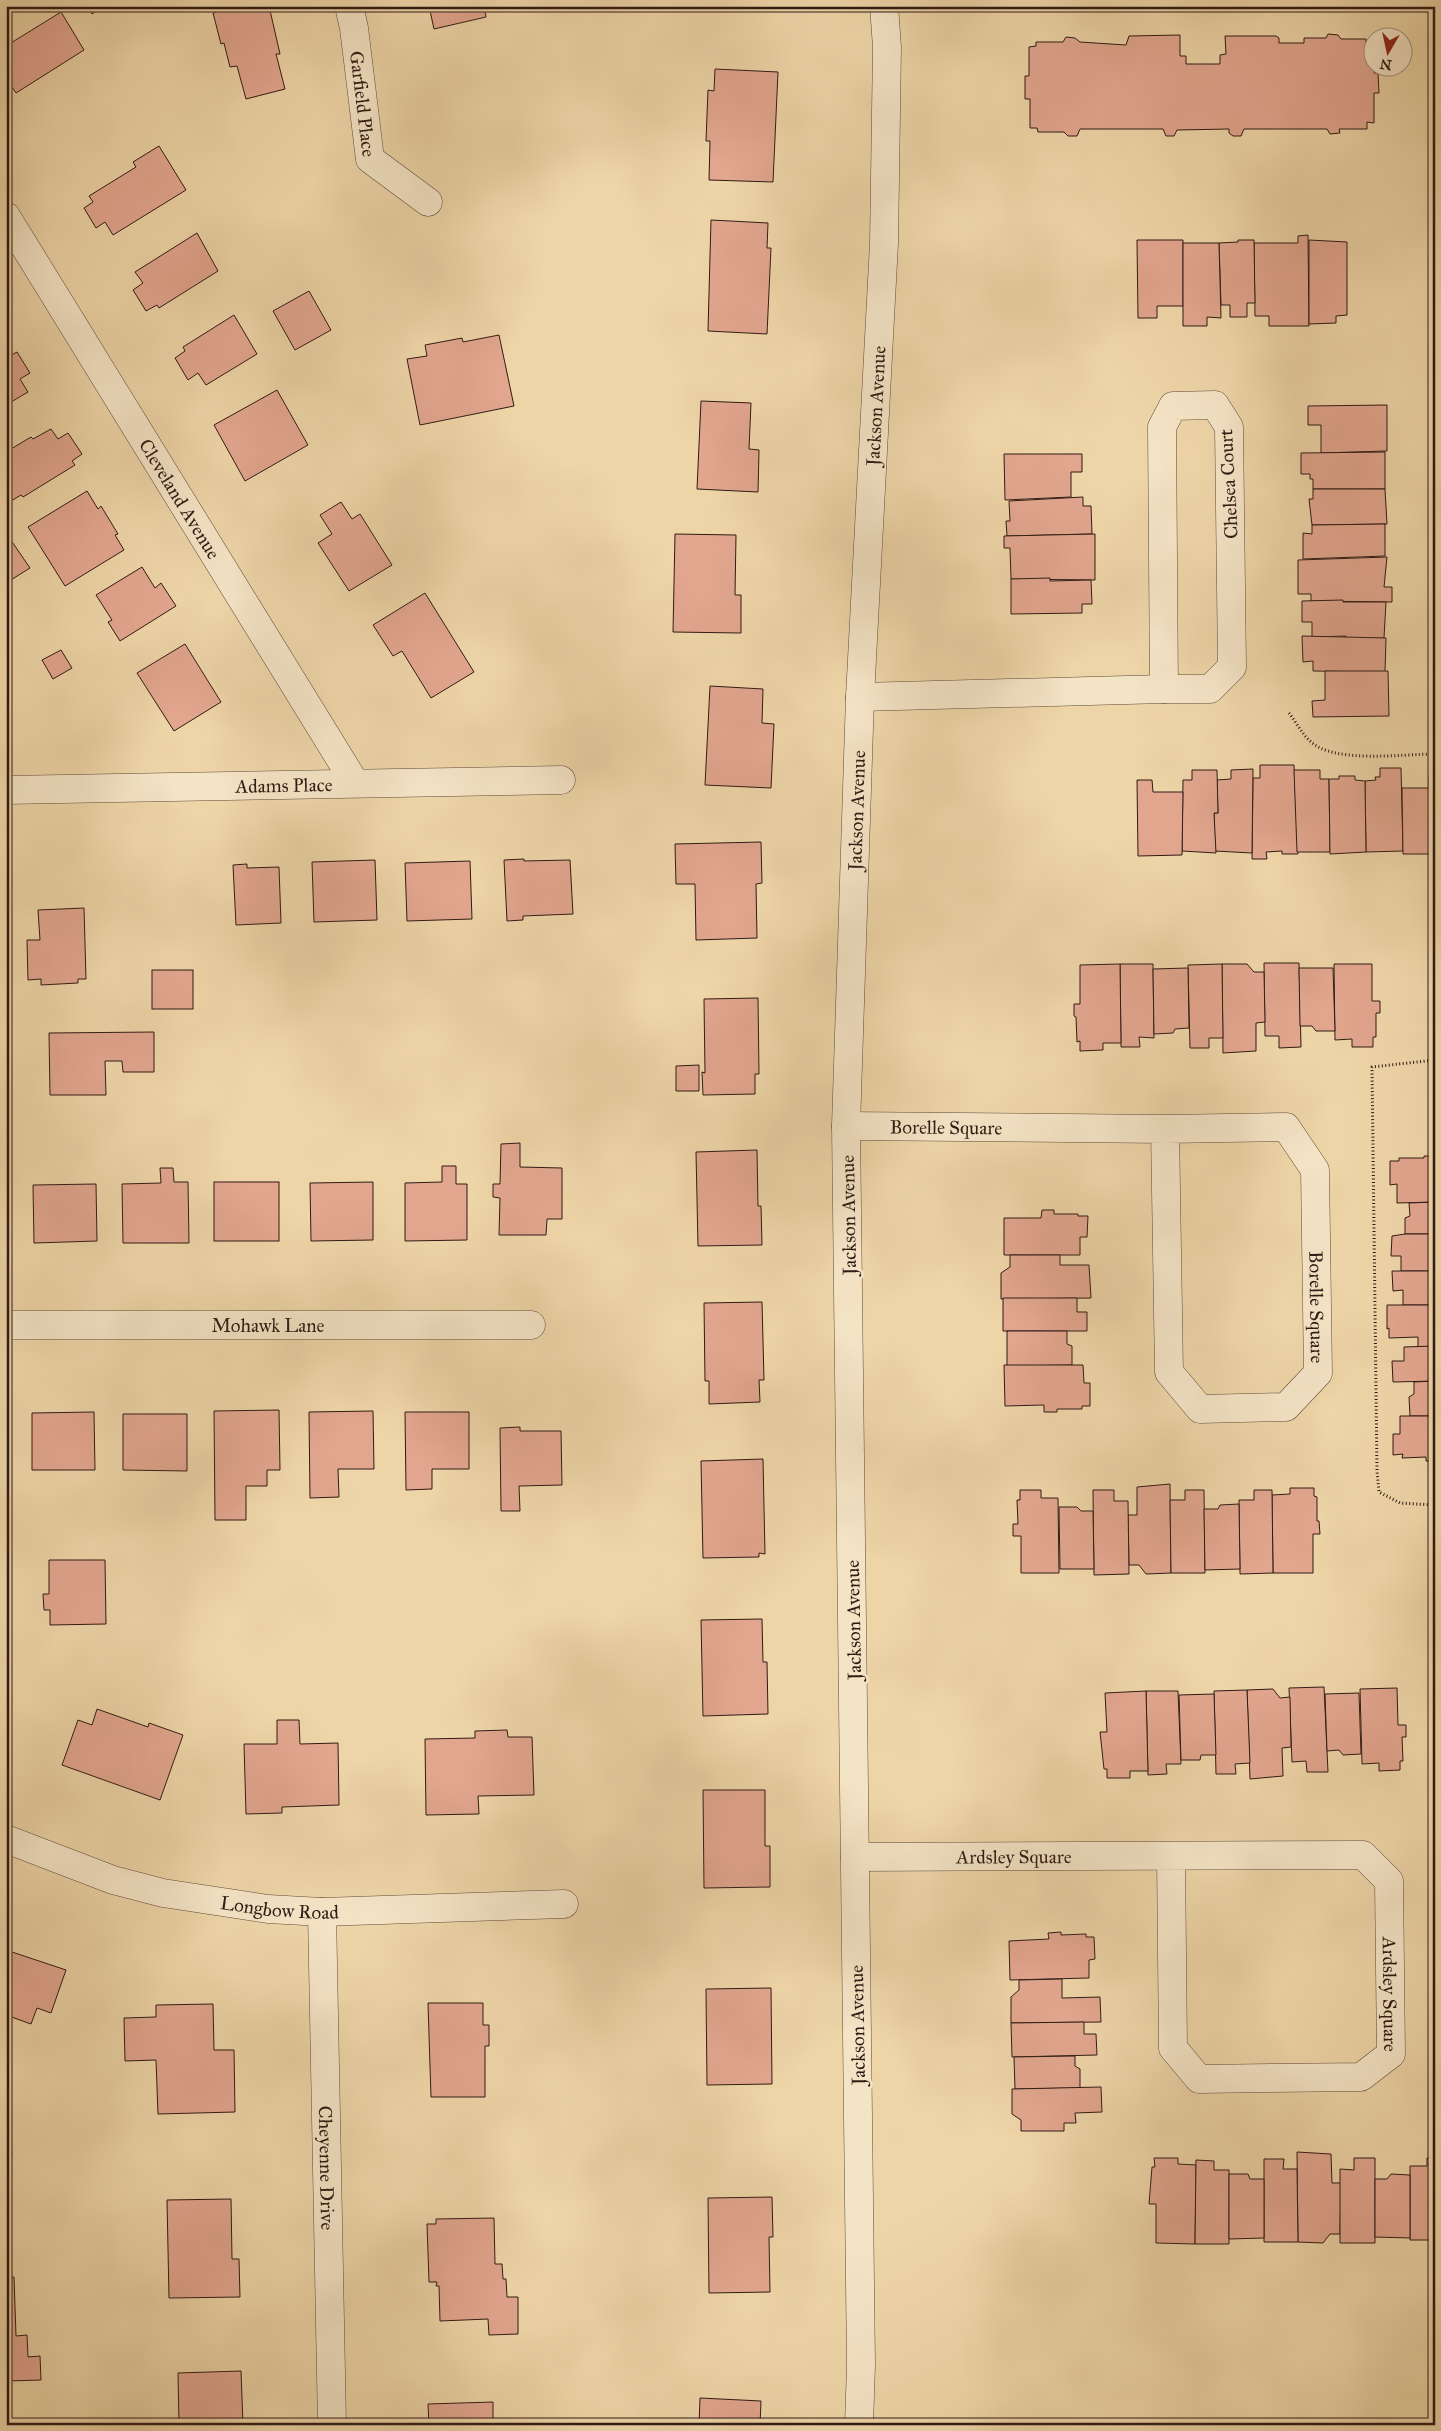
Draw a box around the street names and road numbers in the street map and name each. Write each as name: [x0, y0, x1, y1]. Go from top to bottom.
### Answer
street label: Garfield Place: [345, 50, 381, 158]
street label: Jackson Avenue: [861, 345, 891, 468]
street label: Chelsea Court: [1214, 428, 1243, 540]
street label: Cleveland Avenue: [134, 435, 225, 563]
street label: Jackson Avenue: [843, 750, 870, 873]
street label: Adams Place: [234, 773, 333, 798]
street label: Borelle Square: [890, 1115, 1002, 1140]
street label: Jackson Avenue: [836, 1155, 862, 1277]
street label: Borelle Square: [1304, 1251, 1329, 1364]
street label: Mohawk Lane: [212, 1314, 325, 1337]
street label: Jackson Avenue: [841, 1560, 867, 1682]
street label: Ardsley Square: [955, 1845, 1072, 1869]
street label: Longbow Road: [219, 1891, 340, 1924]
street label: Ardsley Square: [1377, 1935, 1402, 2052]
street label: Jackson Avenue: [845, 1965, 871, 2087]
street label: Cheyenne Drive: [314, 2106, 339, 2230]

